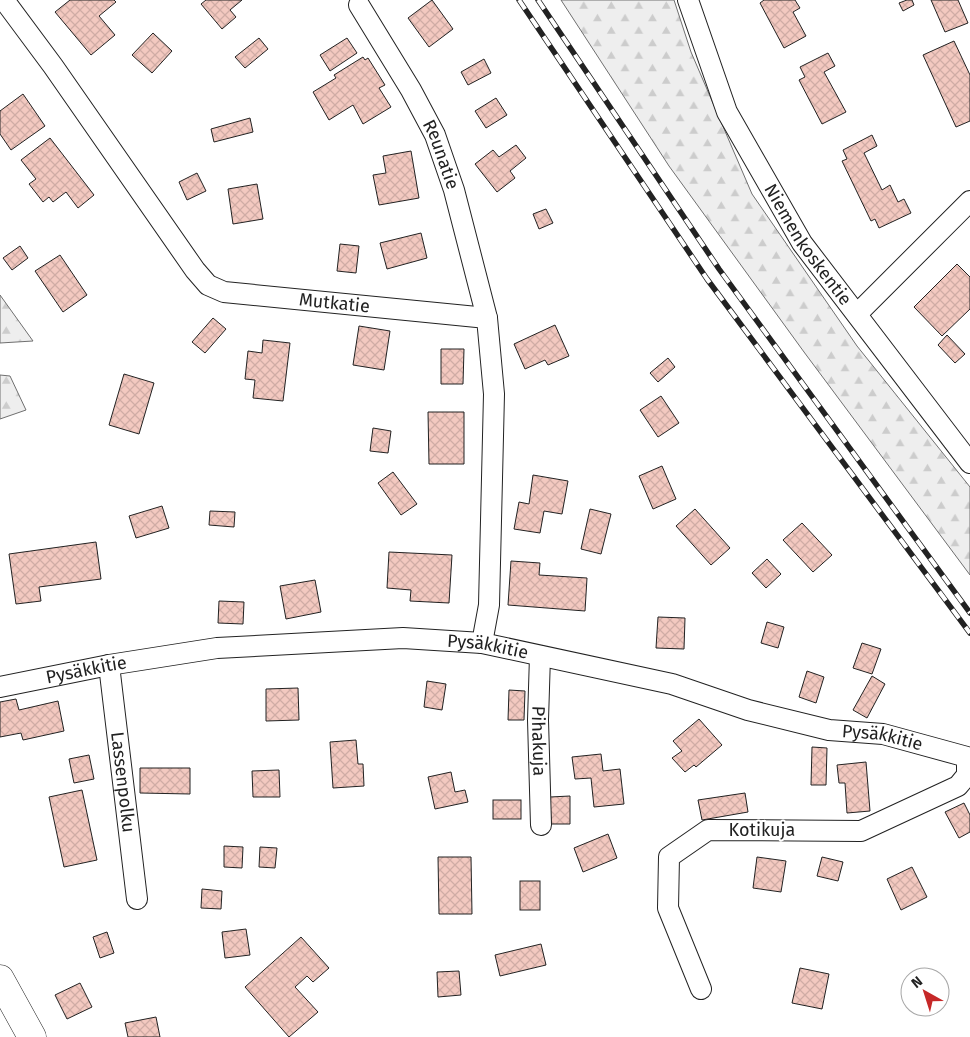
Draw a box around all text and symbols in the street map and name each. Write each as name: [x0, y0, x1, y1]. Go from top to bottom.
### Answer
street label: Reunatie: [418, 116, 464, 192]
street label: Niemenkoskentie: [759, 180, 856, 310]
street label: Mutkatie: [298, 288, 371, 317]
street label: Pysäkkitie: [446, 630, 530, 664]
street label: Pysäkkitie: [44, 651, 128, 688]
street label: Pihakuja: [527, 705, 551, 776]
street label: Pysäkkitie: [841, 720, 925, 755]
street label: Lassenpolku: [106, 730, 140, 834]
street label: Kotikuja: [729, 819, 795, 841]
north arrow: [900, 967, 950, 1017]
text: N: [908, 973, 926, 992]

